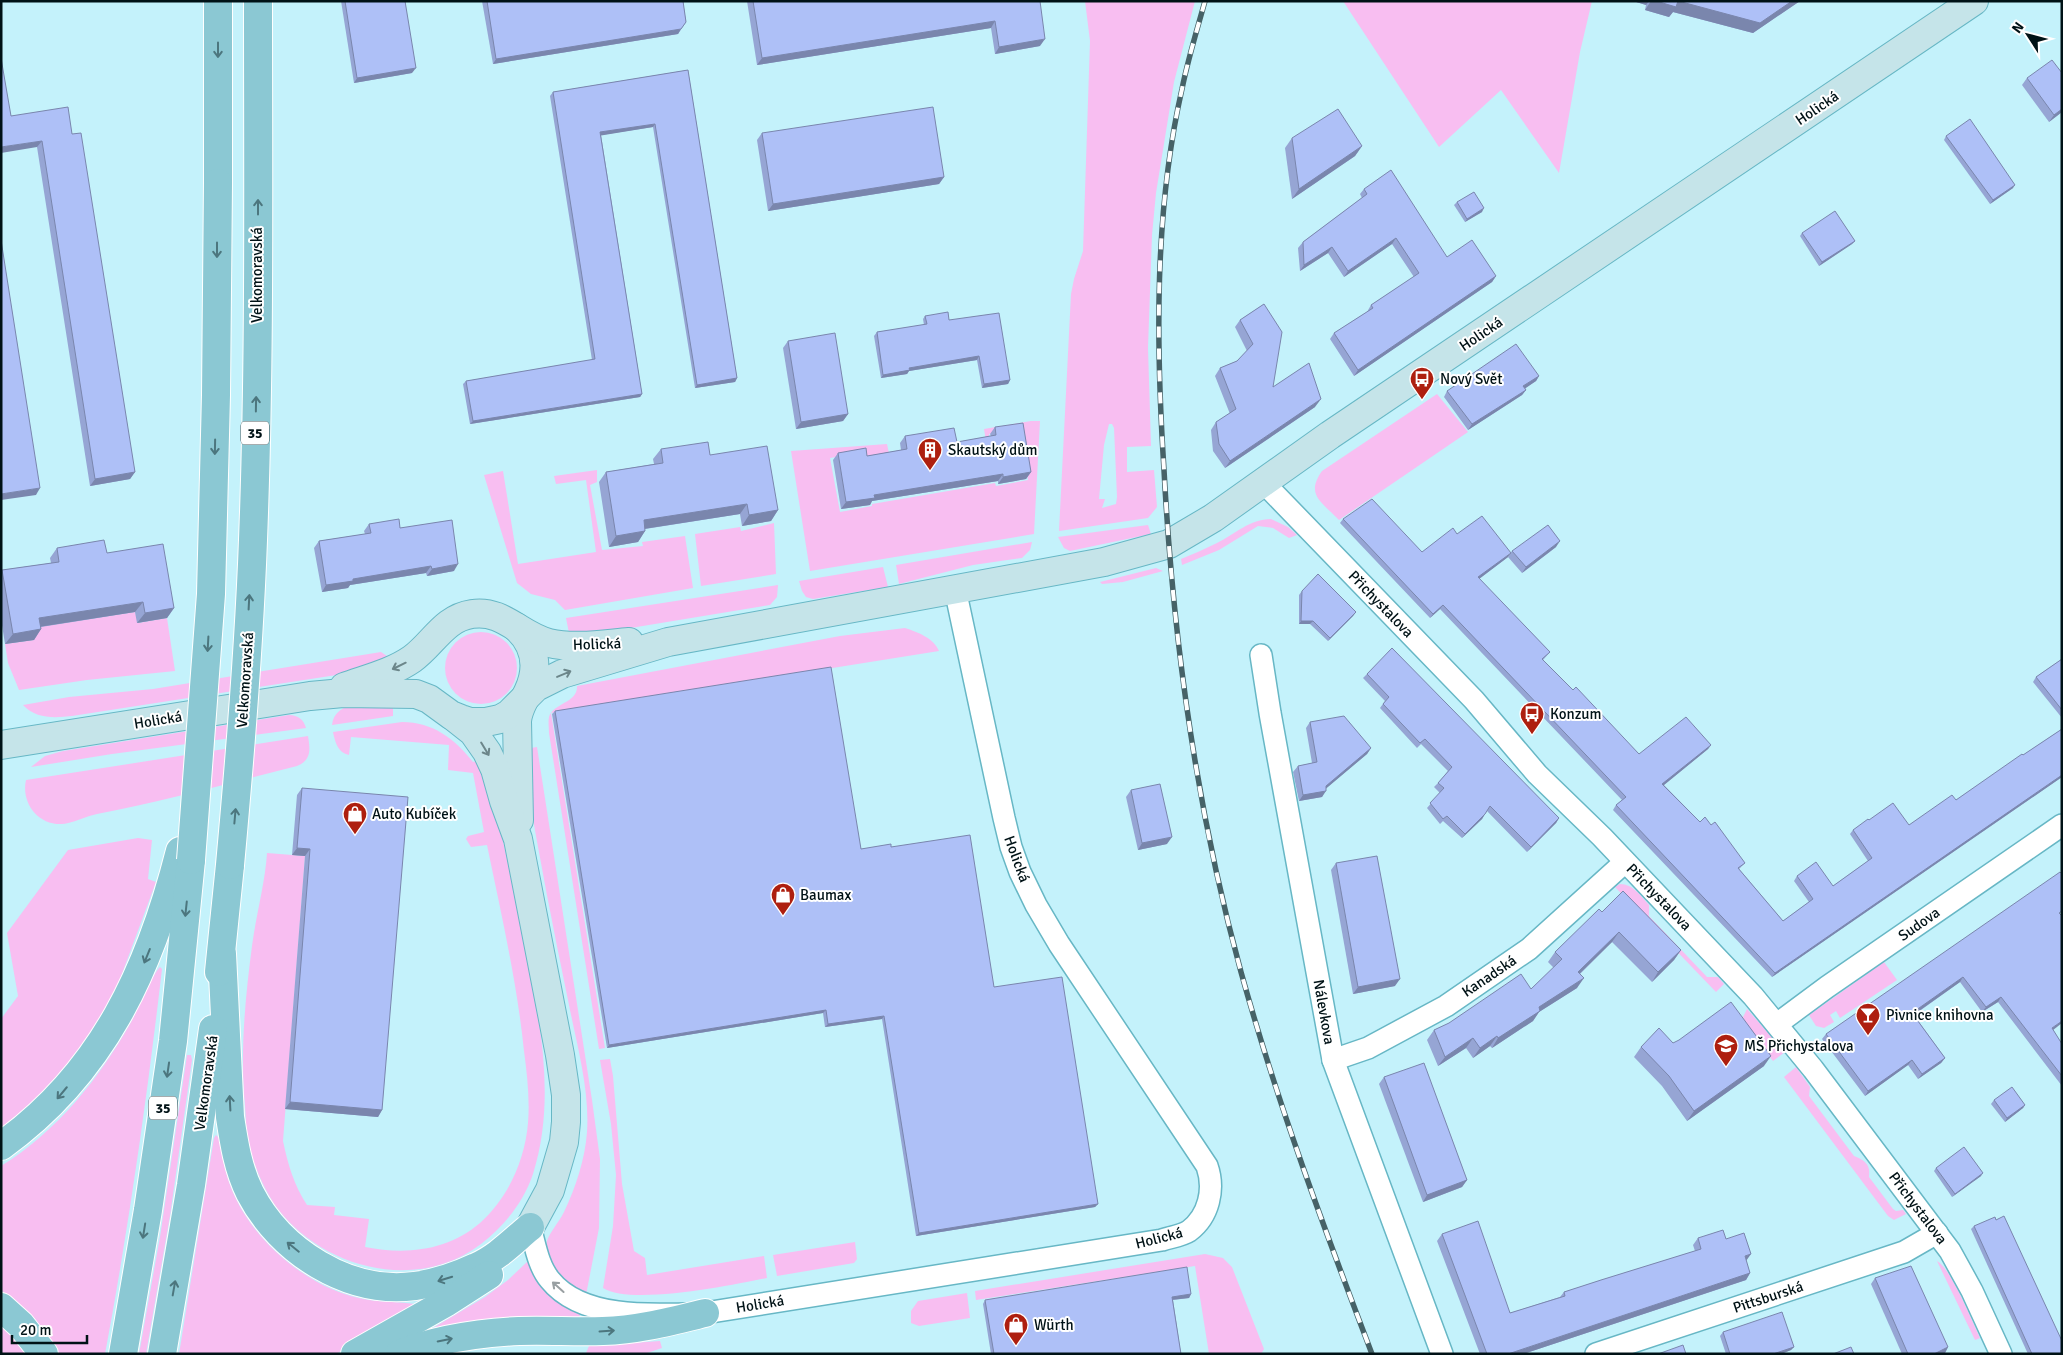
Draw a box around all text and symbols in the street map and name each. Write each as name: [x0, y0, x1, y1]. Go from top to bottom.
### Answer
north arrow: [2003, 10, 2053, 60]
text: N: [2008, 19, 2028, 37]
one-way arrow: [213, 42, 223, 58]
street label: Holická: [1792, 87, 1842, 129]
one-way arrow: [253, 199, 263, 215]
street label: Velkomoravská: [248, 227, 266, 323]
one-way arrow: [212, 241, 222, 257]
street label: Holická: [1456, 313, 1506, 355]
bus stop icon: Nový Svět: [1409, 366, 1435, 400]
place label: Nový Svět: [1440, 370, 1502, 388]
one-way arrow: [251, 396, 261, 412]
road number: 35: [241, 422, 269, 444]
building icon: Skautský dům: [917, 437, 943, 471]
one-way arrow: [210, 438, 220, 455]
place label: Skautský dům: [948, 441, 1037, 459]
street label: Přichystalova: [1345, 567, 1417, 641]
one-way arrow: [245, 594, 254, 610]
street label: Velkomoravská: [233, 632, 257, 728]
street label: Holická: [572, 634, 622, 654]
one-way arrow: [203, 636, 212, 652]
one-way arrow: [392, 662, 407, 671]
one-way arrow: [556, 668, 571, 678]
bus stop icon: Konzum: [1519, 701, 1545, 735]
place label: Konzum: [1550, 705, 1602, 723]
street label: Holická: [133, 707, 183, 733]
one-way arrow: [481, 742, 491, 756]
shop icon: Auto Kubíček: [342, 801, 368, 835]
place label: Auto Kubíček: [372, 805, 457, 823]
one-way arrow: [230, 808, 240, 824]
street label: Holická: [1000, 833, 1034, 885]
street label: Přichystalova: [1623, 860, 1695, 934]
shop icon: Baumax: [770, 882, 796, 916]
place label: Baumax: [800, 886, 851, 904]
one-way arrow: [181, 900, 191, 916]
street label: Sudova: [1895, 903, 1943, 945]
one-way arrow: [142, 947, 151, 963]
street label: Kanadská: [1458, 951, 1520, 1001]
street label: Nálevkova: [1309, 978, 1339, 1046]
bar icon: Pivnice knihovna: [1855, 1002, 1881, 1036]
place label: Pivnice knihovna: [1886, 1006, 1994, 1024]
school or university icon: MŠ Přichystalova: [1713, 1033, 1739, 1067]
street label: Velkomoravská: [190, 1034, 222, 1132]
place label: MŠ Přichystalova: [1744, 1036, 1854, 1055]
one-way arrow: [163, 1062, 173, 1078]
one-way arrow: [56, 1087, 68, 1100]
one-way arrow: [225, 1095, 234, 1111]
road number: 35: [149, 1096, 177, 1120]
street label: Přichystalova: [1885, 1168, 1951, 1248]
one-way arrow: [139, 1223, 149, 1239]
street label: Holická: [1133, 1223, 1185, 1253]
one-way arrow: [287, 1241, 300, 1252]
one-way arrow: [438, 1275, 454, 1285]
street label: Pittsburská: [1731, 1277, 1805, 1317]
one-way arrow: [169, 1281, 179, 1297]
one-way arrow: [551, 1282, 564, 1293]
street label: Holická: [735, 1291, 785, 1317]
scale bar: [12, 1312, 88, 1344]
shop icon: Würth: [1003, 1312, 1029, 1346]
place label: Würth: [1034, 1316, 1074, 1334]
text: 20 m: [20, 1321, 51, 1339]
one-way arrow: [599, 1326, 615, 1335]
one-way arrow: [437, 1334, 453, 1344]

